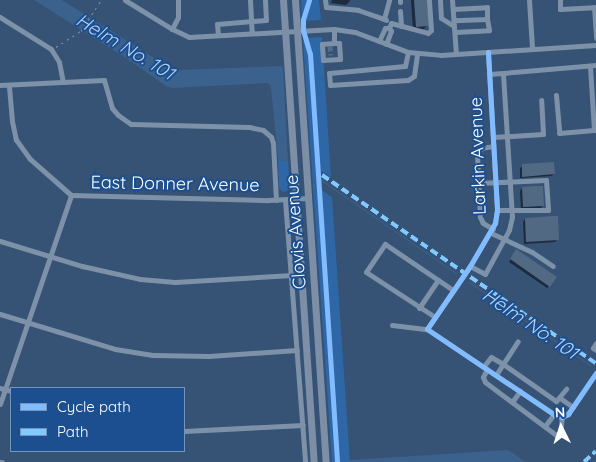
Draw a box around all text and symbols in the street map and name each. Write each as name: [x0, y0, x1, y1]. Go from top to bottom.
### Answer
water label: Helm No. 101: [72, 9, 178, 85]
street label: Larkin Avenue: [465, 97, 491, 215]
street label: East Donner Avenue: [90, 172, 260, 196]
street label: Clovis Avenue: [281, 174, 311, 290]
water label: Helm No. 101: [478, 284, 582, 364]
legend: [10, 387, 185, 452]
text: Cycle path: [57, 397, 131, 416]
north arrow: [536, 402, 586, 452]
text: N: [554, 403, 566, 421]
text: Path: [57, 422, 89, 441]

